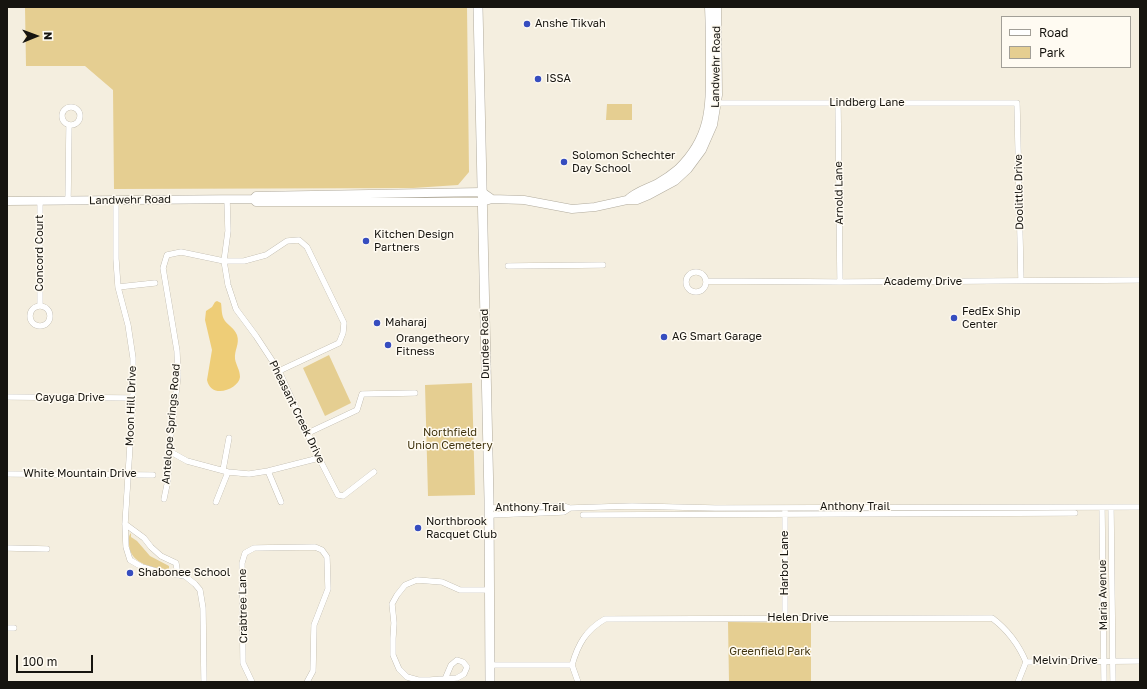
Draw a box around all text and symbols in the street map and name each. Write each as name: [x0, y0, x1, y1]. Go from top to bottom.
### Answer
north arrow: [16, 16, 56, 56]
legend: [1001, 16, 1131, 68]
place label: Anshe Tikvah: [535, 17, 606, 31]
marker: Anshe Tikvah: [522, 19, 532, 29]
text: Road: [1039, 25, 1068, 40]
street label: Landwehr Road: [709, 26, 723, 108]
text: N: [42, 31, 55, 40]
text: Park: [1039, 45, 1065, 60]
place label: ISSA: [546, 72, 571, 86]
marker: ISSA: [533, 74, 543, 84]
street label: Lindberg Lane: [829, 96, 905, 110]
place label: Solomon Schechter Day School: [572, 149, 675, 175]
street label: Doolittle Drive: [1012, 154, 1026, 230]
marker: Solomon Schechter Day School: [559, 157, 569, 167]
street label: Arnold Lane: [832, 161, 846, 225]
street label: Landwehr Road: [89, 193, 171, 207]
street label: Concord Court: [33, 215, 47, 291]
place label: Kitchen Design Partners: [374, 228, 454, 254]
marker: Kitchen Design Partners: [361, 236, 371, 246]
street label: Academy Drive: [884, 275, 962, 289]
place label: FedEx Ship Center: [962, 305, 1021, 331]
street label: Dundee Road: [478, 309, 492, 379]
marker: FedEx Ship Center: [949, 313, 959, 323]
place label: Maharaj: [385, 316, 427, 330]
marker: Maharaj: [372, 318, 382, 328]
place label: AG Smart Garage: [672, 330, 762, 344]
place label: Orangetheory Fitness: [396, 332, 469, 358]
marker: AG Smart Garage: [659, 332, 669, 342]
marker: Orangetheory Fitness: [383, 340, 393, 350]
street label: Pheasant Creek Drive: [266, 358, 328, 466]
street label: Antelope Springs Road: [159, 363, 183, 485]
street label: Moon Hill Drive: [123, 366, 139, 446]
street label: Cayuga Drive: [35, 391, 105, 405]
park label: Northfield Union Cemetery: [407, 426, 493, 452]
street label: White Mountain Drive: [23, 467, 137, 481]
street label: Anthony Trail: [820, 500, 890, 514]
street label: Anthony Trail: [495, 501, 565, 515]
place label: Northbrook Racquet Club: [426, 515, 497, 541]
marker: Northbrook Racquet Club: [413, 523, 423, 533]
street label: Harbor Lane: [778, 530, 792, 596]
street label: Maria Avenue: [1096, 560, 1110, 630]
place label: Shabonee School: [138, 566, 230, 580]
marker: Shabonee School: [125, 568, 135, 578]
street label: Crabtree Lane: [236, 569, 250, 643]
street label: Helen Drive: [767, 611, 829, 625]
park label: Greenfield Park: [729, 645, 811, 659]
scale bar: [18, 647, 95, 673]
text: 100 m: [23, 654, 57, 669]
street label: Melvin Drive: [1032, 654, 1098, 668]

